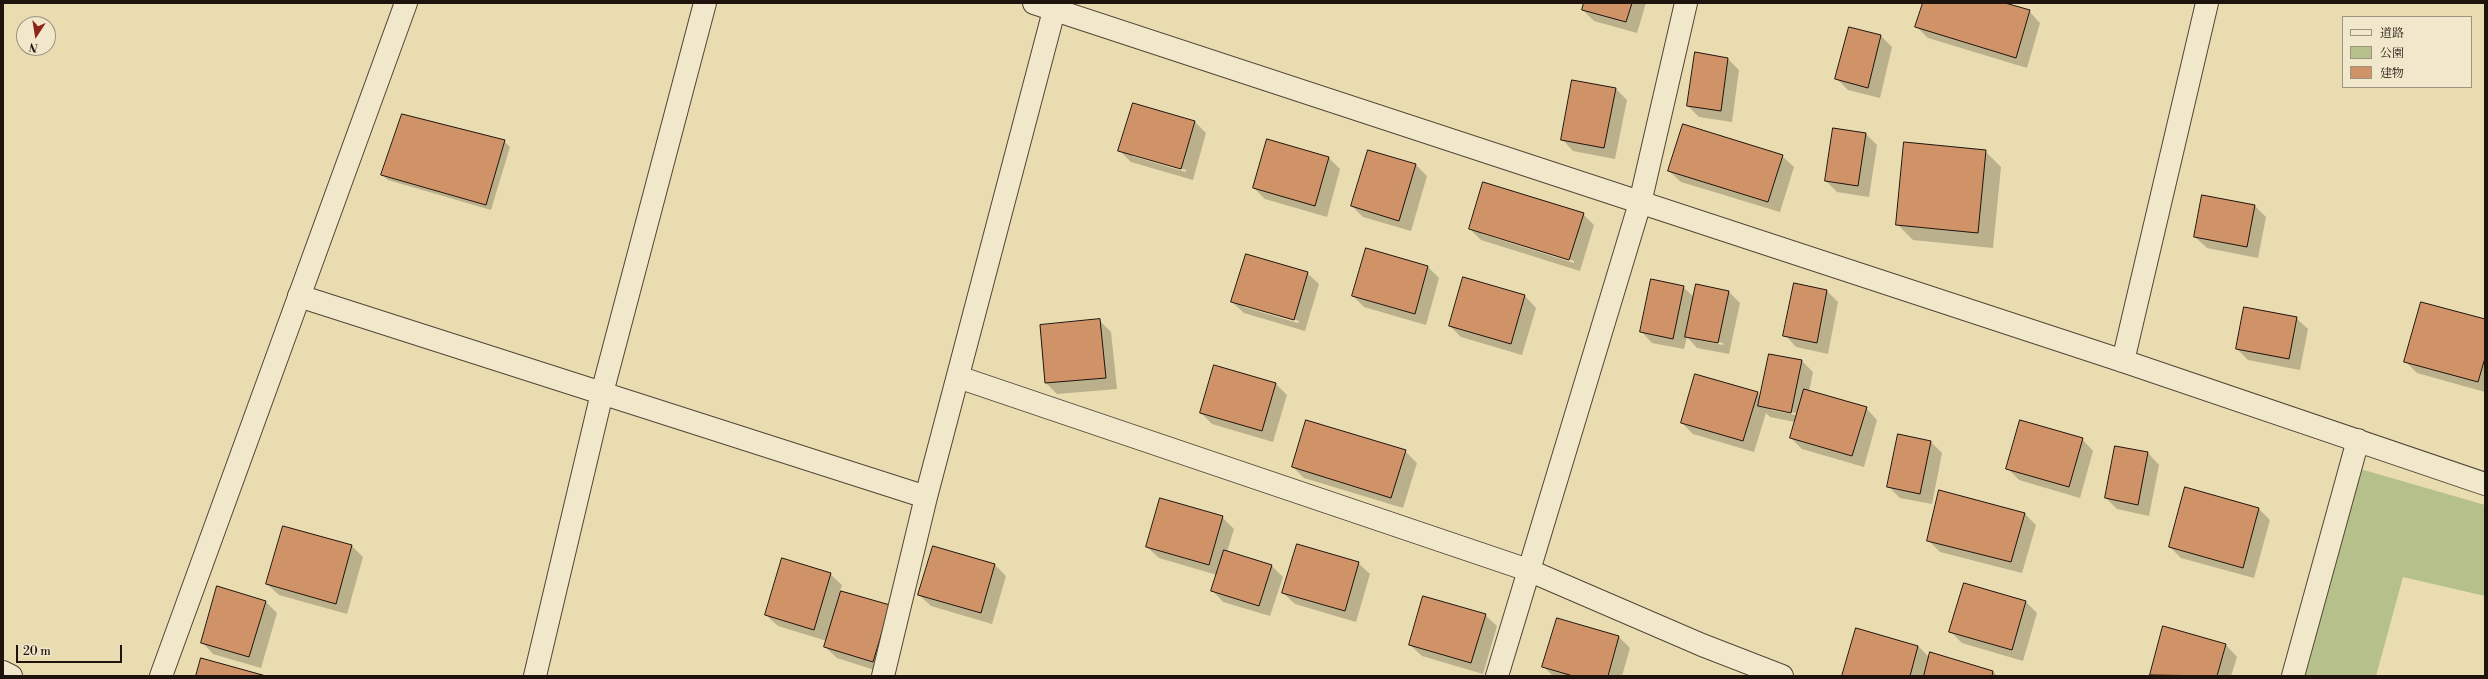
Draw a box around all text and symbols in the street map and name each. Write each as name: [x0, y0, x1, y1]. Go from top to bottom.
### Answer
north arrow: [16, 16, 56, 56]
legend: [2342, 16, 2472, 88]
text: 道路: [2380, 26, 2404, 41]
text: N: [28, 39, 39, 55]
text: 公園: [2380, 46, 2404, 61]
text: 建物: [2380, 66, 2404, 81]
scale bar: [18, 637, 124, 663]
text: 20 m: [23, 644, 51, 659]

